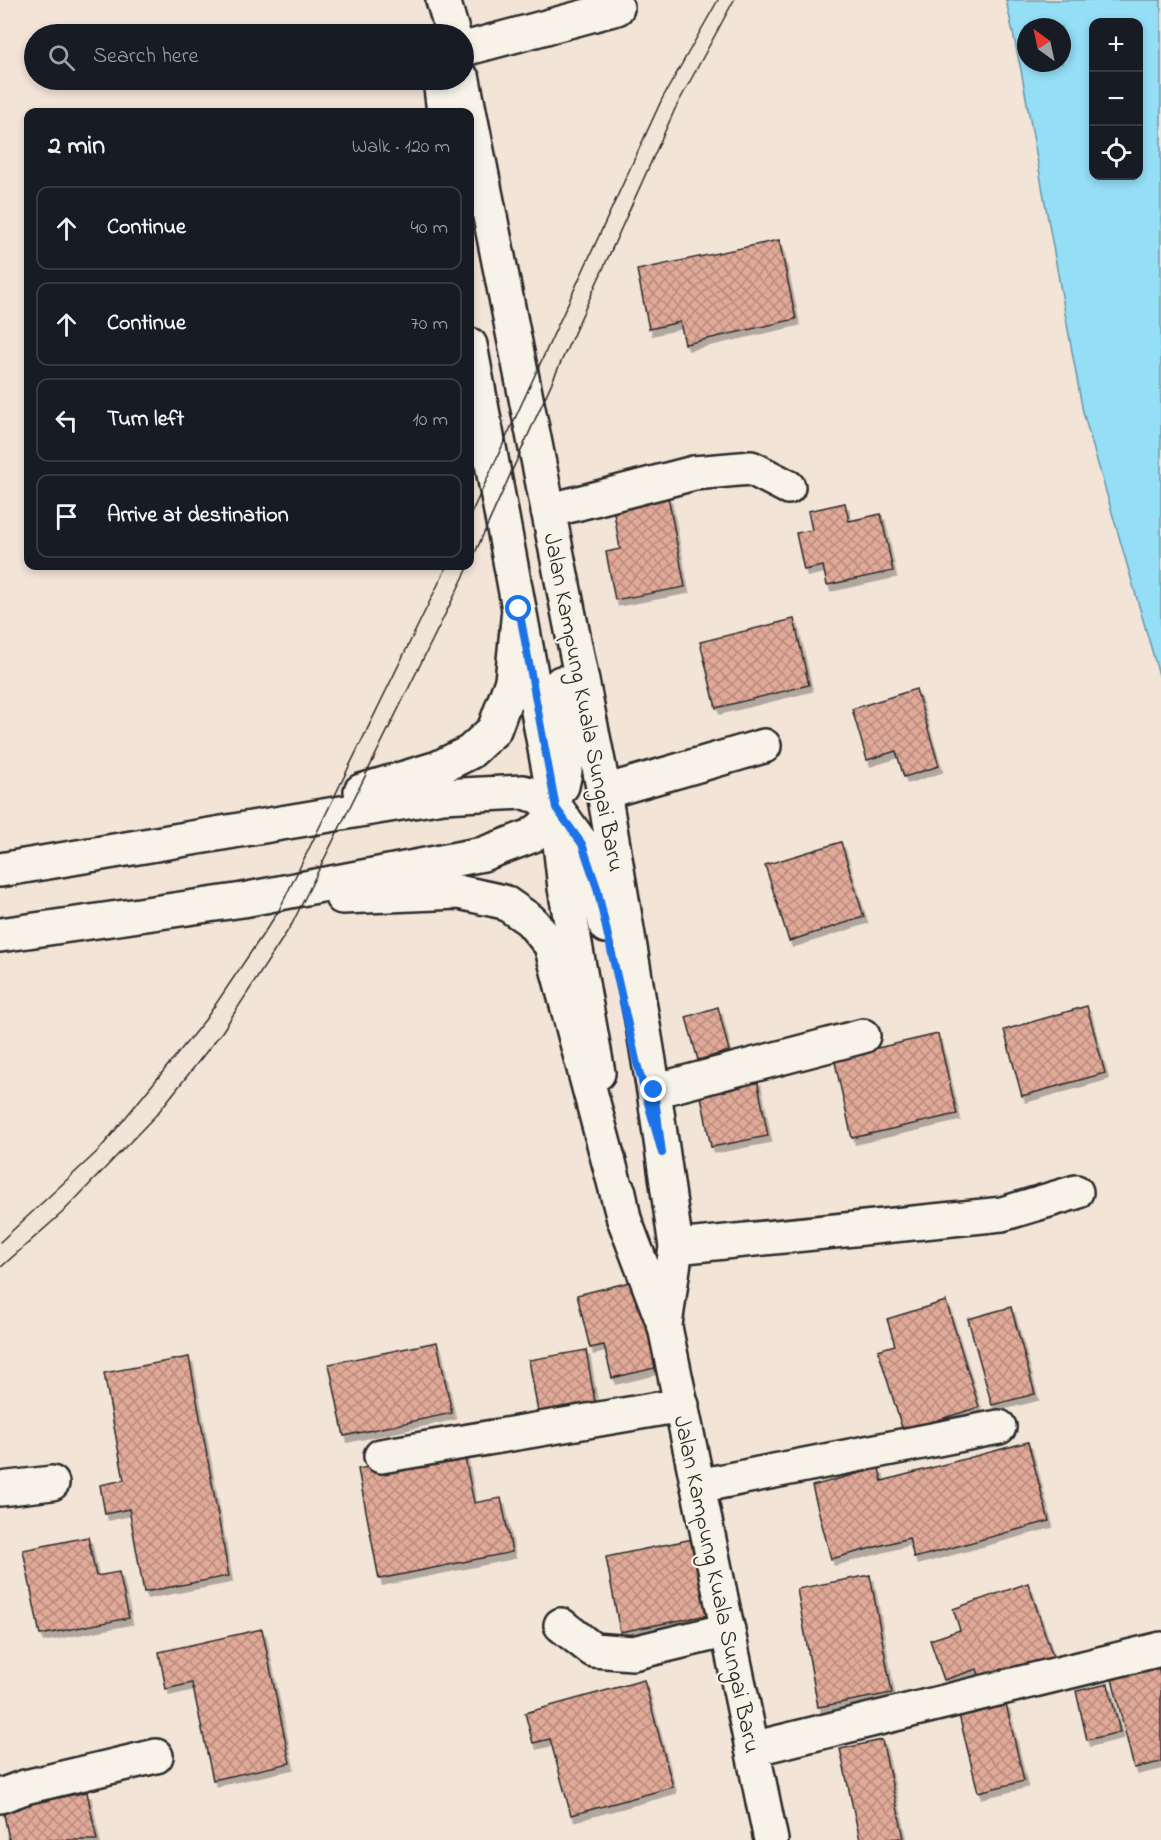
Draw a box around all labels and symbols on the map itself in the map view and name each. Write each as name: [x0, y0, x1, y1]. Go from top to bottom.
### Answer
north arrow: [1017, 18, 1071, 72]
street label: Jalan Kampung Kuala Sungai Baru: [533, 530, 633, 875]
route start: [505, 595, 531, 621]
route end: [640, 1076, 666, 1102]
street label: Jalan Kampung Kuala Sungai Baru: [663, 1412, 768, 1757]

